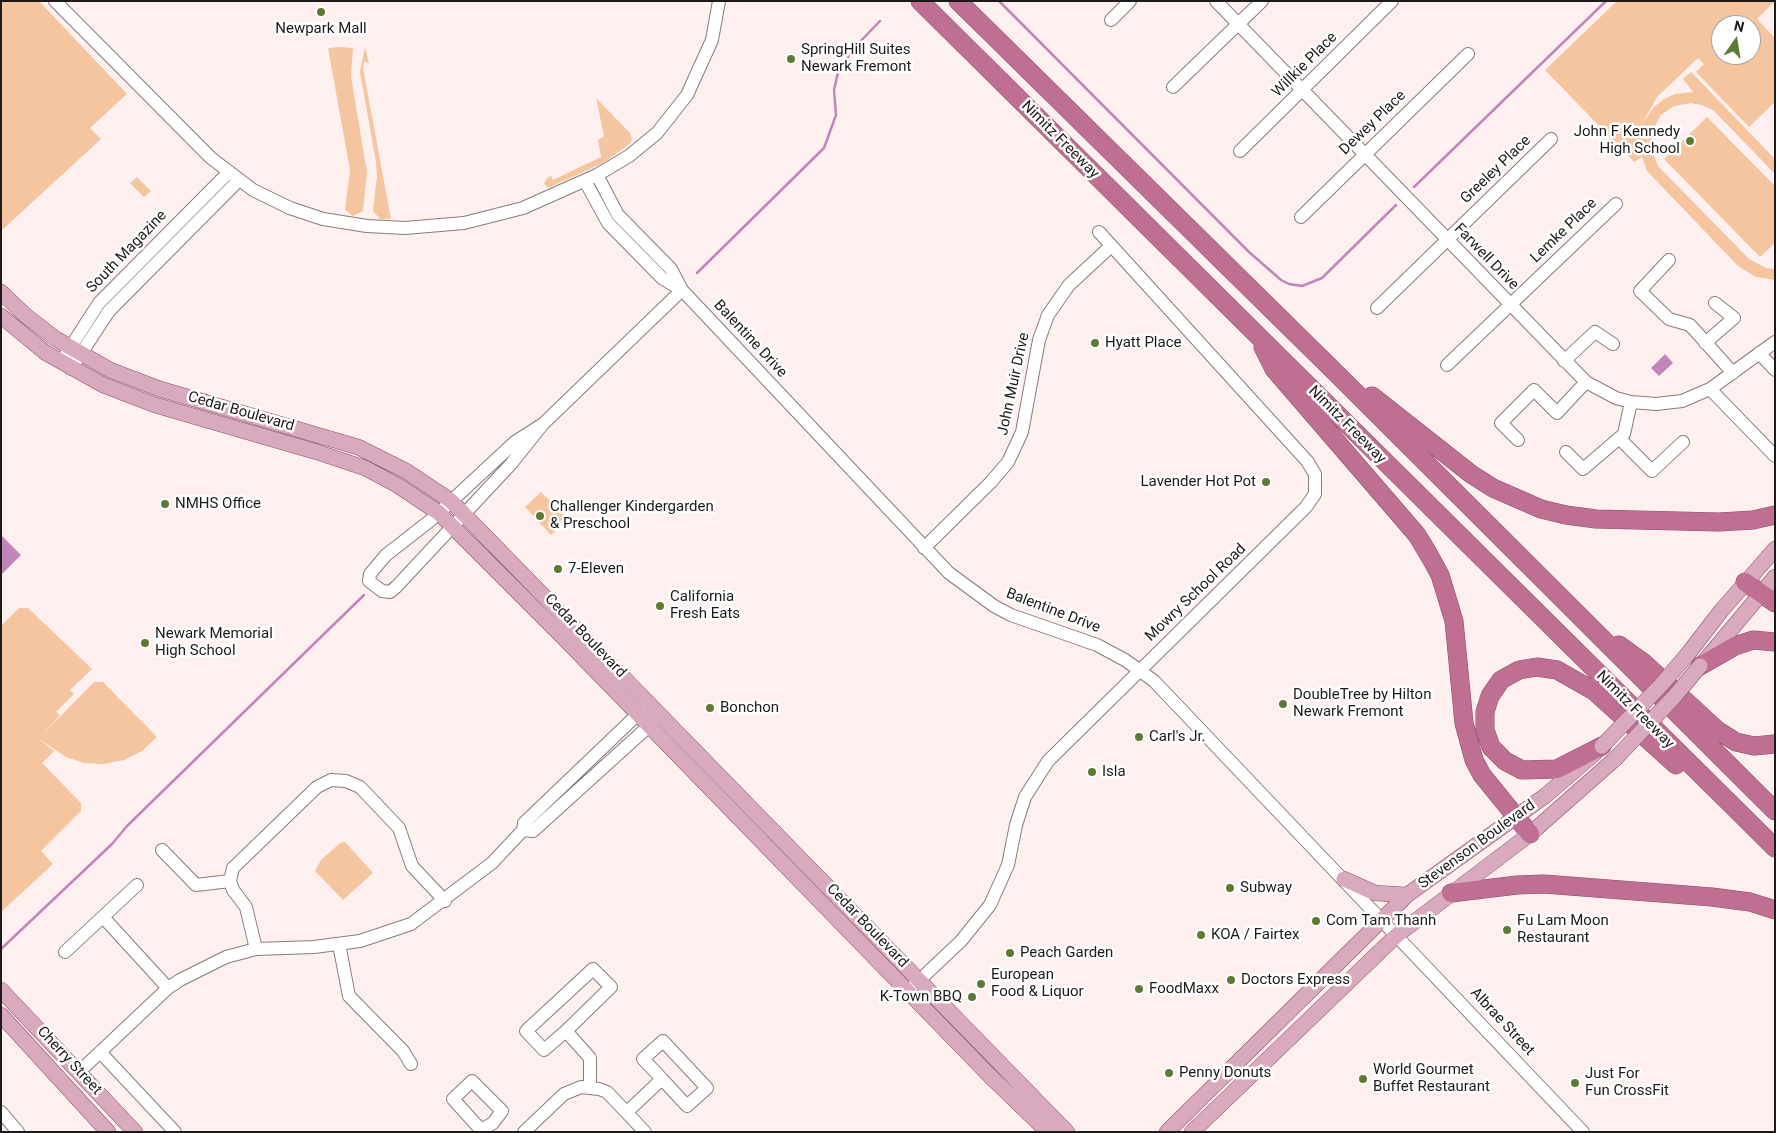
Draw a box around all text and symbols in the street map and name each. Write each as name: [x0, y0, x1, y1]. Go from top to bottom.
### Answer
marker: Newpark Mall: [315, 6, 327, 18]
north arrow: [1711, 15, 1761, 65]
text: N: [1733, 17, 1746, 35]
place label: Newpark Mall: [275, 20, 367, 38]
street label: Willkie Place: [1269, 29, 1341, 101]
place label: SpringHill Suites Newark Fremont: [801, 41, 911, 76]
marker: SpringHill Suites Newark Fremont: [785, 53, 797, 65]
street label: Dewey Place: [1336, 87, 1410, 159]
street label: Nimitz Freeway: [1017, 97, 1103, 183]
place label: John F Kennedy High School: [1574, 123, 1680, 158]
street label: Greeley Place: [1457, 132, 1535, 208]
marker: John F Kennedy High School: [1684, 135, 1696, 147]
street label: Lemke Place: [1527, 195, 1601, 267]
street label: South Magazine: [83, 207, 171, 297]
street label: Farwell Drive: [1450, 220, 1522, 294]
street label: Balentine Drive: [709, 296, 791, 382]
street label: John Muir Drive: [994, 331, 1034, 437]
place label: Hyatt Place: [1105, 334, 1181, 352]
marker: Hyatt Place: [1089, 337, 1101, 349]
street label: Nimitz Freeway: [1304, 382, 1390, 468]
street label: Cedar Boulevard: [186, 388, 296, 436]
place label: Lavender Hot Pot: [1141, 473, 1256, 491]
marker: Lavender Hot Pot: [1260, 476, 1272, 488]
place label: NMHS Office: [175, 495, 261, 513]
marker: NMHS Office: [159, 498, 171, 510]
place label: Challenger Kindergarden & Preschool: [550, 498, 714, 533]
marker: Challenger Kindergarden & Preschool: [534, 510, 546, 522]
street label: Mowry School Road: [1142, 540, 1250, 646]
place label: 7-Eleven: [568, 560, 624, 578]
marker: 7-Eleven: [552, 563, 564, 575]
street label: Balentine Drive: [1003, 585, 1103, 637]
place label: California Fresh Eats: [670, 588, 740, 623]
street label: Cedar Boulevard: [540, 590, 630, 682]
marker: California Fresh Eats: [654, 600, 666, 612]
place label: Newark Memorial High School: [155, 625, 273, 660]
marker: Newark Memorial High School: [139, 637, 151, 649]
street label: Nimitz Freeway: [1592, 667, 1678, 753]
place label: DoubleTree by Hilton Newark Fremont: [1293, 686, 1431, 721]
marker: DoubleTree by Hilton Newark Fremont: [1277, 698, 1289, 710]
place label: Bonchon: [720, 699, 779, 717]
marker: Bonchon: [704, 702, 716, 714]
place label: Carl's Jr.: [1149, 728, 1206, 746]
marker: Carl's Jr.: [1133, 731, 1145, 743]
place label: Isla: [1102, 763, 1126, 781]
marker: Isla: [1086, 766, 1098, 778]
street label: Stevenson Boulevard: [1415, 797, 1539, 893]
place label: Subway: [1240, 879, 1292, 897]
street label: Cedar Boulevard: [822, 880, 912, 972]
marker: Subway: [1224, 882, 1236, 894]
place label: Com Tam Thanh: [1326, 912, 1436, 930]
place label: Fu Lam Moon Restaurant: [1517, 912, 1609, 947]
marker: Com Tam Thanh: [1310, 915, 1322, 927]
marker: Fu Lam Moon Restaurant: [1501, 924, 1513, 936]
place label: KOA / Fairtex: [1211, 926, 1299, 944]
marker: KOA / Fairtex: [1195, 929, 1207, 941]
place label: Peach Garden: [1020, 944, 1113, 962]
marker: Peach Garden: [1004, 947, 1016, 959]
place label: European Food & Liquor: [991, 966, 1084, 1001]
place label: Doctors Express: [1241, 971, 1350, 989]
marker: Doctors Express: [1225, 974, 1237, 986]
marker: European Food & Liquor: [975, 978, 987, 990]
place label: FoodMaxx: [1149, 980, 1219, 998]
marker: FoodMaxx: [1133, 983, 1145, 995]
street label: Albrae Street: [1466, 984, 1538, 1060]
place label: K-Town BBQ: [880, 988, 962, 1006]
marker: K-Town BBQ: [966, 991, 978, 1003]
street label: Cherry Street: [33, 1023, 105, 1099]
place label: World Gourmet Buffet Restaurant: [1373, 1061, 1490, 1096]
place label: Penny Donuts: [1179, 1064, 1271, 1082]
place label: Just For Fun CrossFit: [1585, 1065, 1669, 1100]
marker: Penny Donuts: [1163, 1067, 1175, 1079]
marker: World Gourmet Buffet Restaurant: [1357, 1073, 1369, 1085]
marker: Just For Fun CrossFit: [1569, 1077, 1581, 1089]

